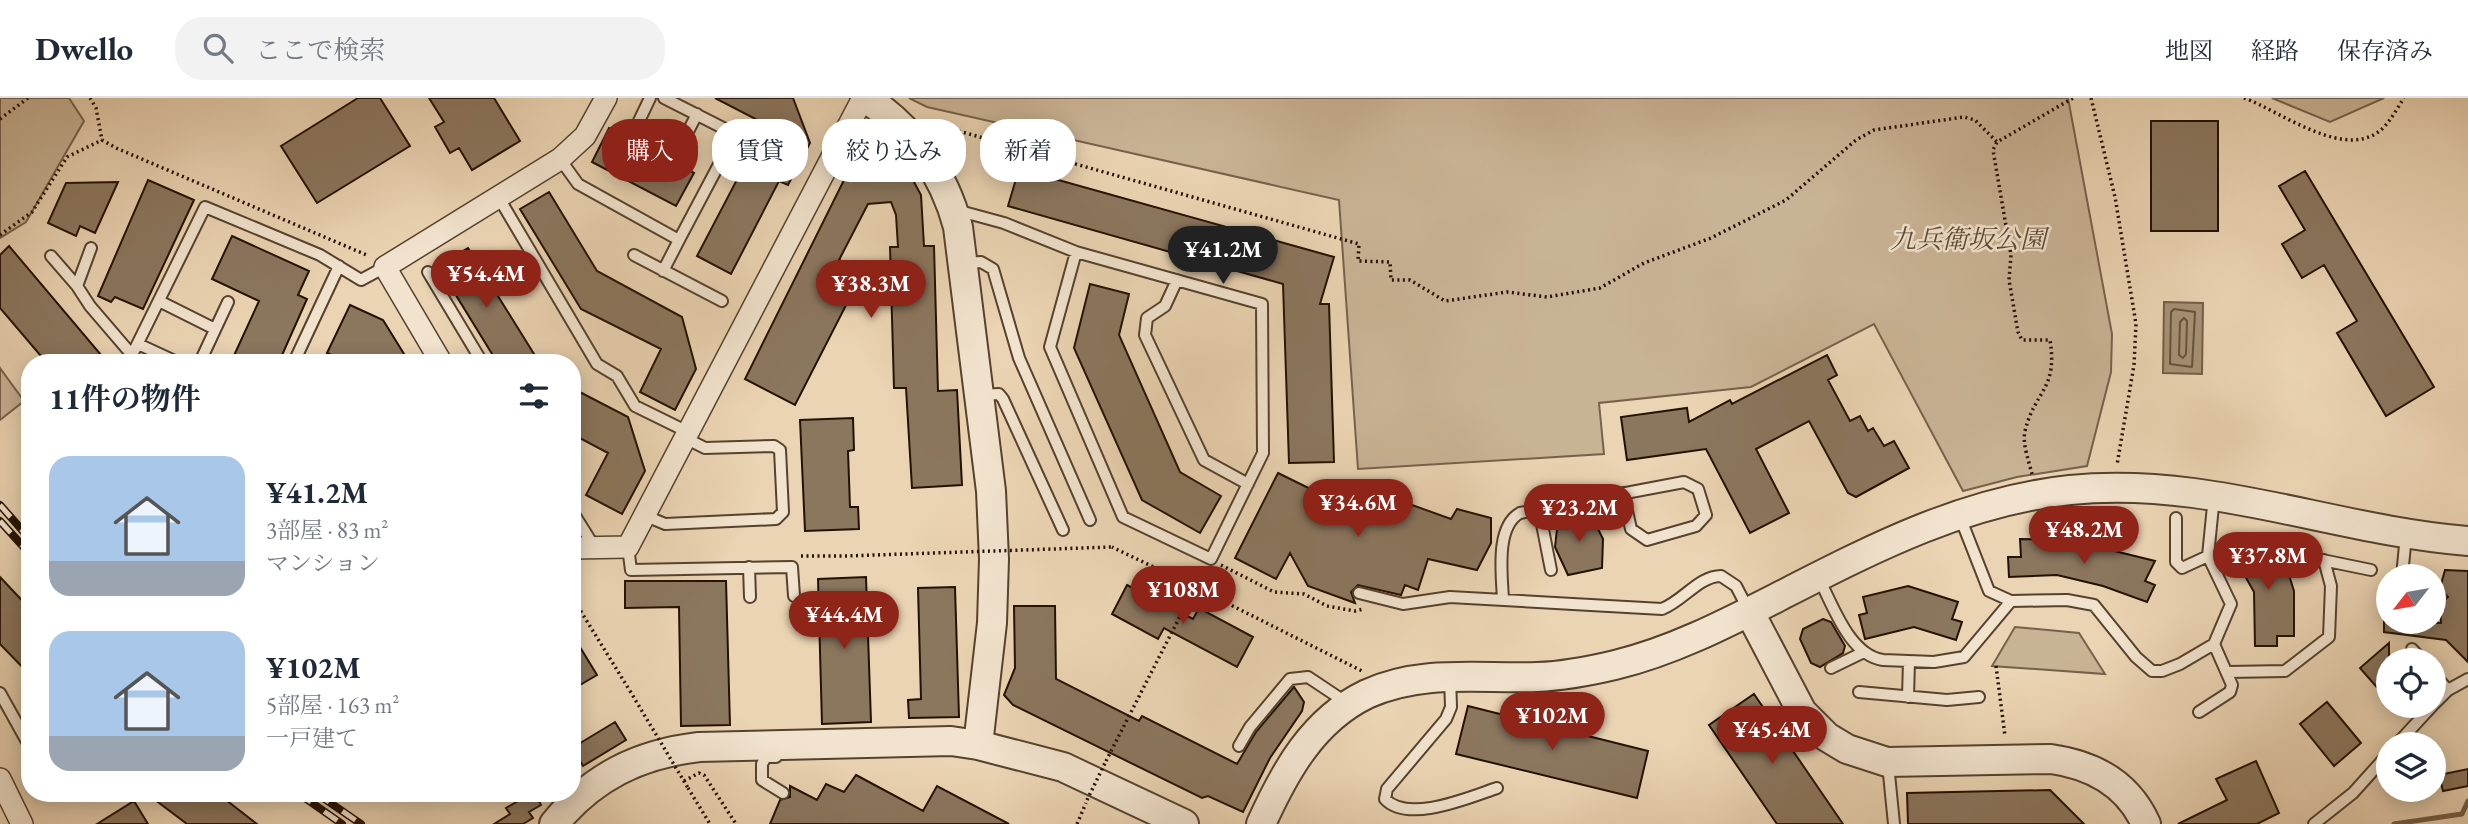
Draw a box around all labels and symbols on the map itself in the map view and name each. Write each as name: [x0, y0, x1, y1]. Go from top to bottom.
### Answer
park label: 九兵衛坂公園: [1890, 222, 2050, 256]
pin: ¥41.2M: [1166, 226, 1280, 286]
pin: ¥54.4M: [429, 250, 543, 310]
pin: ¥38.3M: [814, 260, 928, 320]
pin: ¥34.6M: [1301, 480, 1415, 539]
pin: ¥23.2M: [1522, 484, 1636, 544]
pin: ¥48.2M: [2027, 506, 2141, 566]
pin: ¥37.8M: [2211, 532, 2325, 592]
north arrow: [2376, 564, 2446, 634]
pin: ¥108M: [1134, 566, 1232, 626]
pin: ¥44.4M: [787, 592, 901, 651]
pin: ¥102M: [1503, 692, 1601, 752]
pin: ¥45.4M: [1715, 706, 1829, 766]

